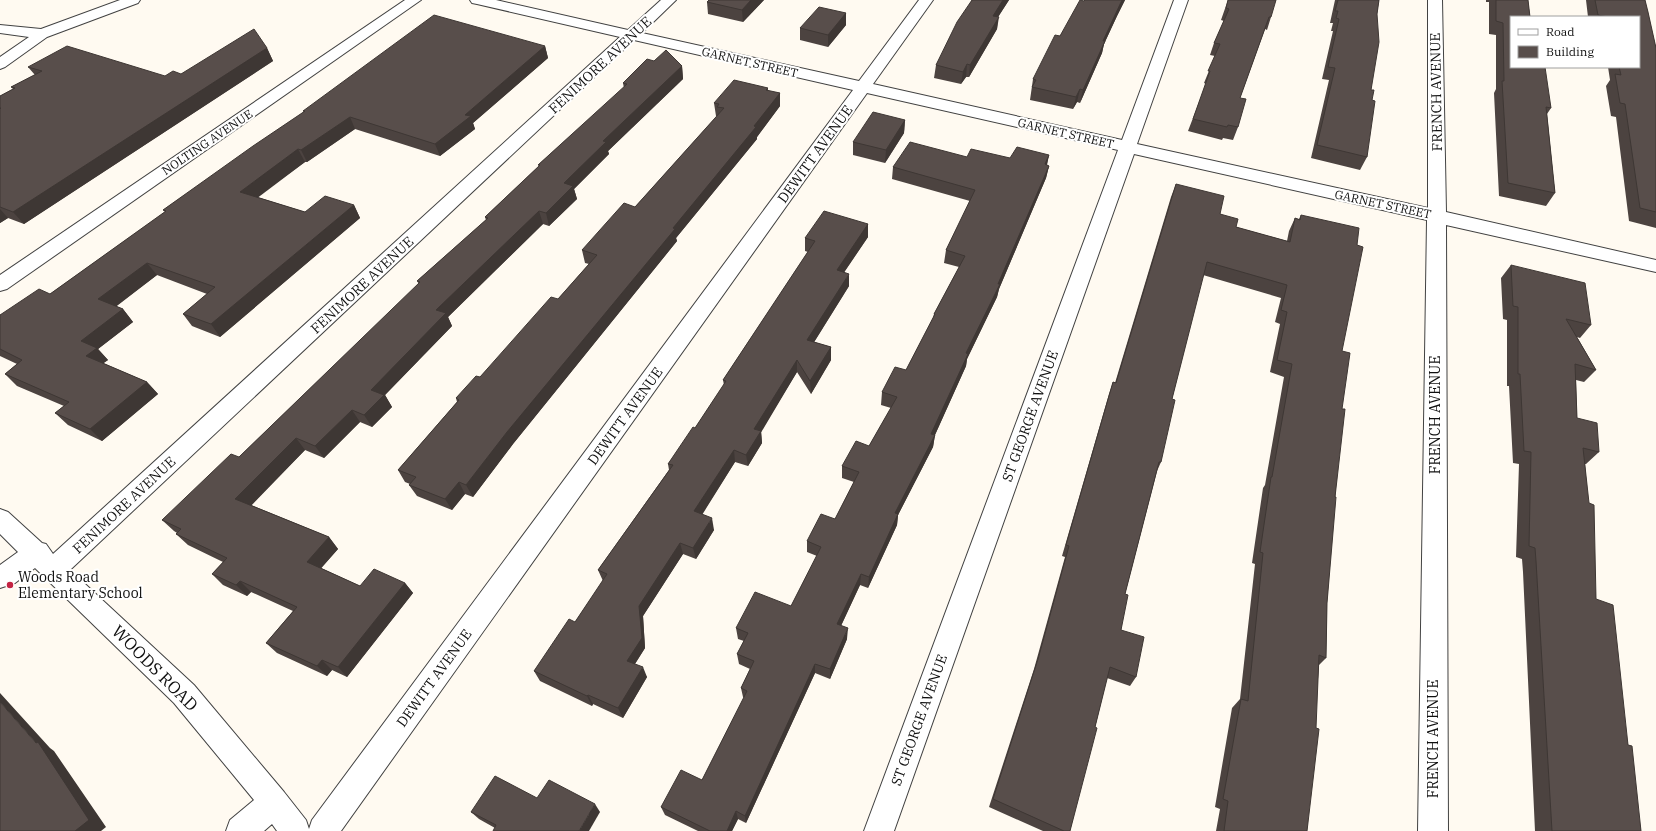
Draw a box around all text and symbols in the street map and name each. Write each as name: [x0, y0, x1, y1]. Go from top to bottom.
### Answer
street label: FENIMORE AVENUE: [545, 12, 655, 118]
legend: [1510, 16, 1640, 68]
text: Road: [1546, 24, 1575, 39]
street label: FRENCH AVENUE: [1426, 32, 1446, 152]
street label: GARNET STREET: [700, 44, 800, 80]
text: Building: [1546, 44, 1594, 59]
street label: DEWITT AVENUE: [774, 102, 857, 206]
street label: NOLTING AVENUE: [159, 106, 255, 178]
street label: GARNET STREET: [1016, 115, 1116, 151]
street label: GARNET STREET: [1333, 186, 1433, 222]
street label: FENIMORE AVENUE: [307, 232, 417, 338]
street label: ST GEORGE AVENUE: [998, 348, 1062, 484]
street label: FRENCH AVENUE: [1426, 356, 1444, 474]
street label: DEWITT AVENUE: [584, 364, 667, 468]
street label: FENIMORE AVENUE: [69, 452, 179, 558]
place label: Woods Road Elementary School: [18, 568, 143, 602]
marker: Woods Road Elementary School: [5, 580, 15, 590]
street label: WOODS ROAD: [107, 620, 203, 716]
street label: DEWITT AVENUE: [393, 626, 476, 730]
street label: ST GEORGE AVENUE: [887, 652, 951, 788]
street label: FRENCH AVENUE: [1424, 680, 1442, 798]

